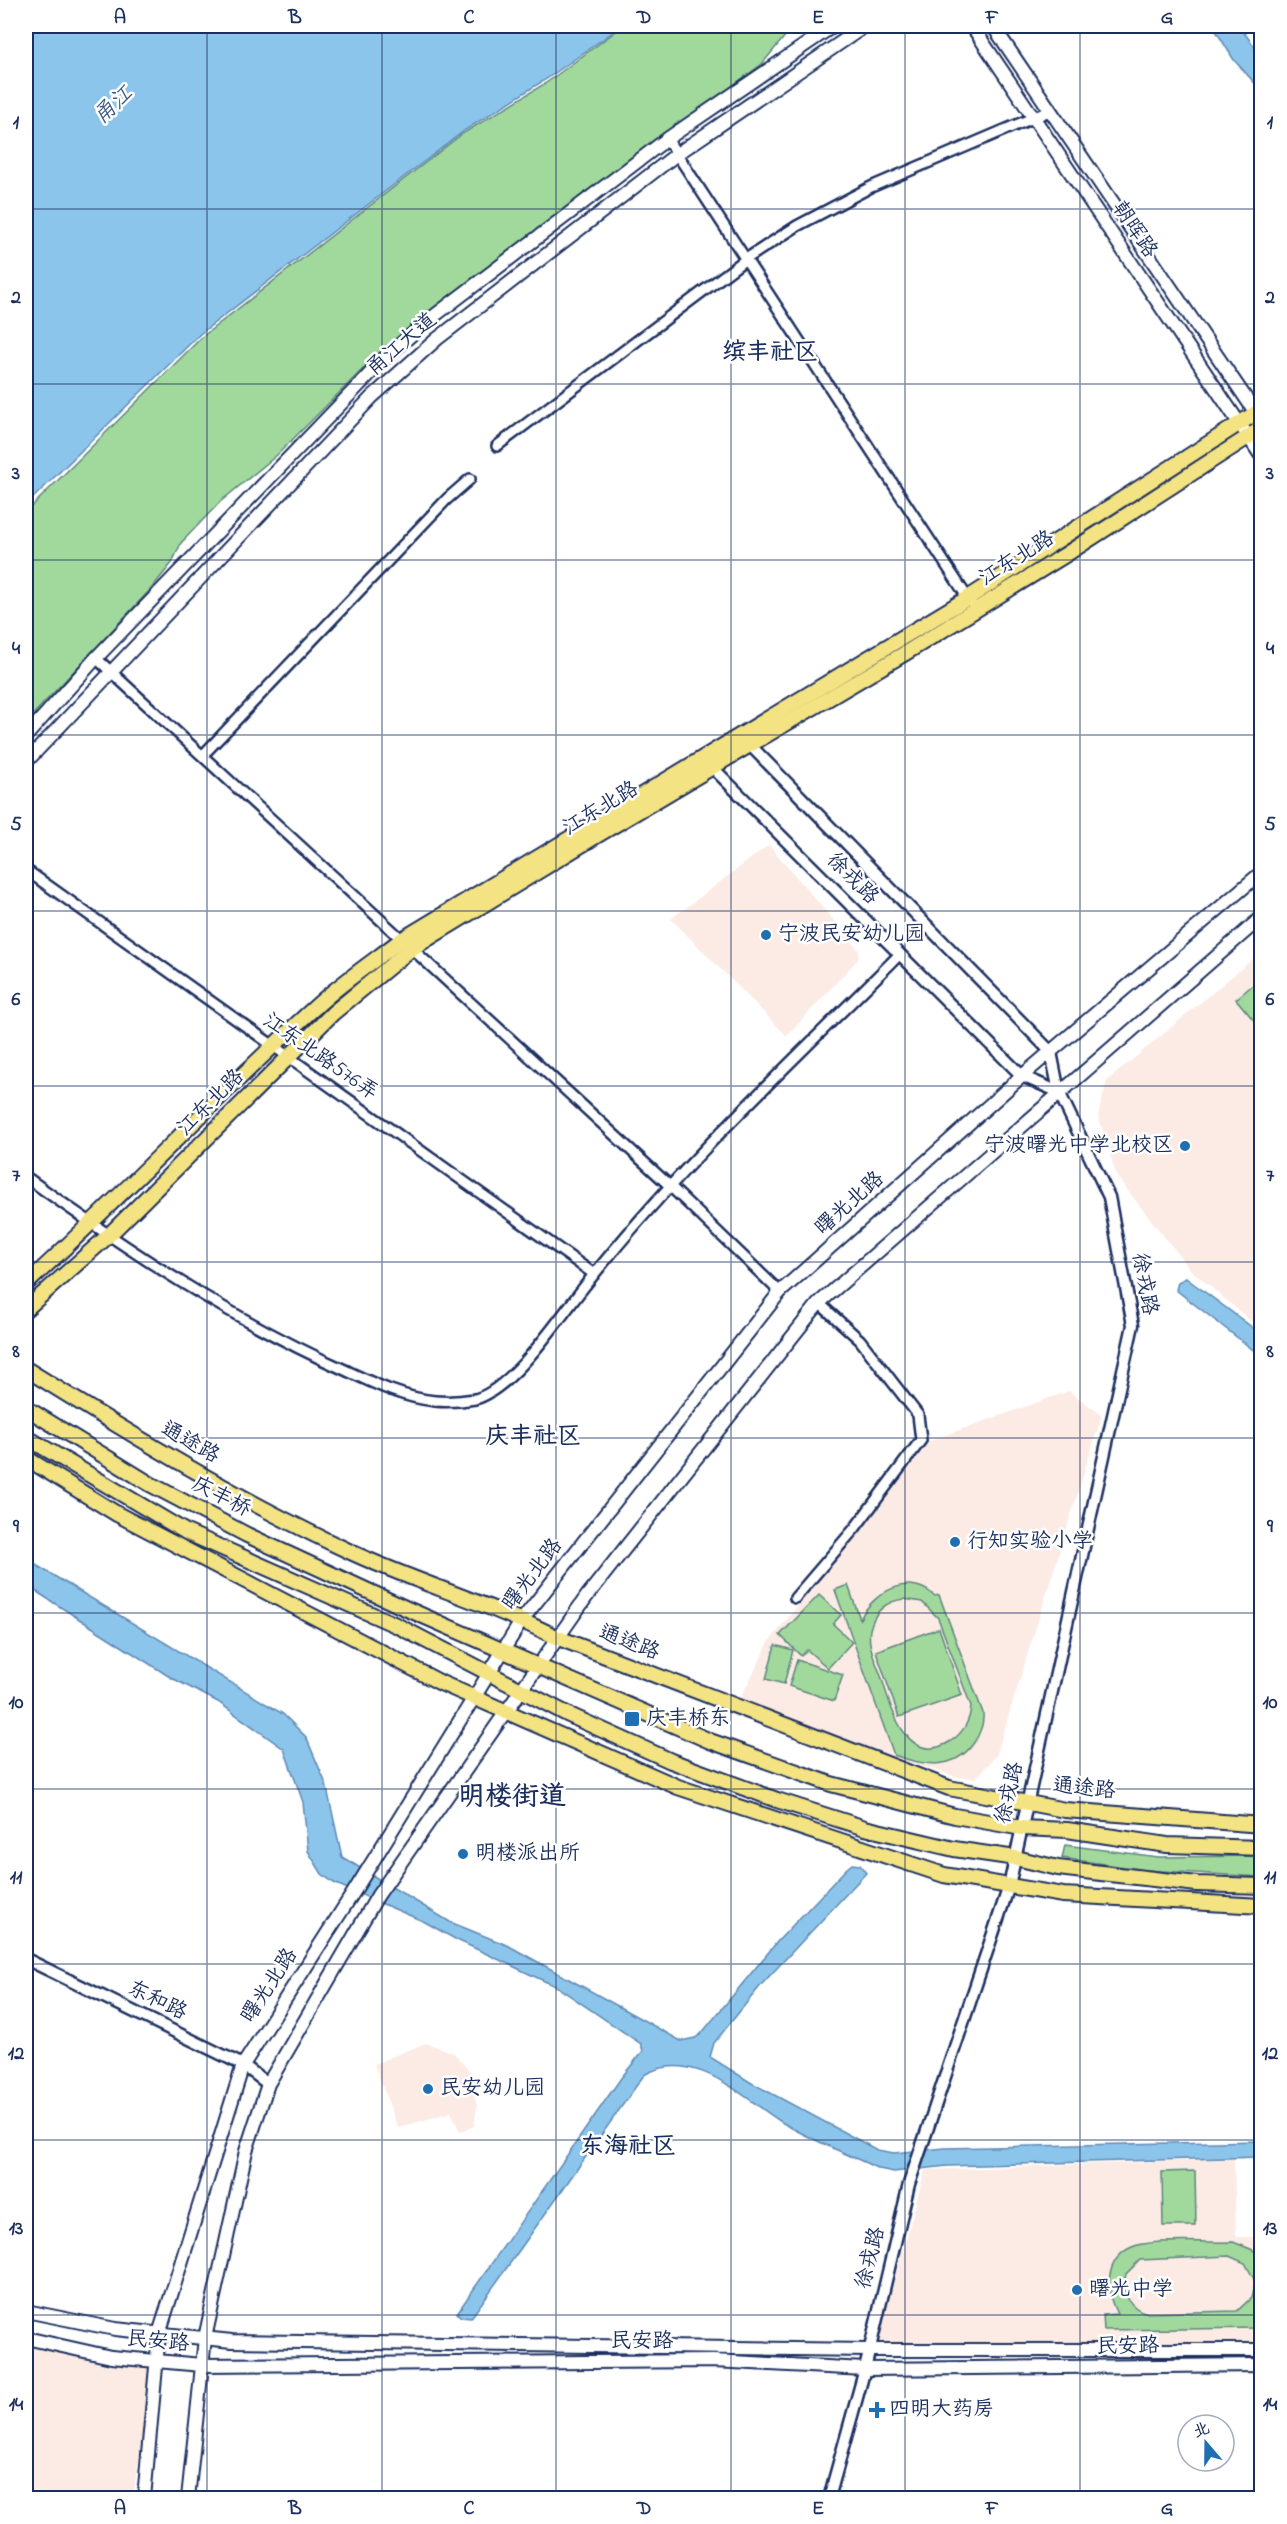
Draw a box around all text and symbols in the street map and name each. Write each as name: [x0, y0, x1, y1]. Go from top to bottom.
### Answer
text: A: [114, 4, 126, 33]
text: B: [287, 4, 302, 33]
text: C: [464, 4, 475, 33]
text: D: [636, 4, 651, 33]
text: E: [812, 4, 824, 33]
text: F: [985, 4, 999, 33]
text: G: [1161, 4, 1174, 33]
water label: 甬江: [87, 79, 142, 133]
text: 1: [13, 109, 20, 138]
text: 1: [1267, 109, 1274, 138]
street label: 朝晖路: [1104, 195, 1164, 265]
text: 2: [10, 284, 21, 313]
text: 2: [1264, 284, 1275, 313]
street label: 甬江大道: [360, 306, 444, 384]
district label: 缤丰社区: [722, 336, 818, 371]
text: 3: [11, 460, 20, 489]
text: 3: [1265, 460, 1274, 489]
street label: 江东北路: [973, 524, 1061, 594]
text: 4: [12, 635, 21, 664]
text: 4: [1266, 635, 1275, 664]
street label: 江东北路: [557, 775, 645, 843]
text: 5: [10, 811, 22, 840]
text: 5: [1264, 811, 1276, 840]
street label: 徐戎路: [819, 846, 885, 912]
place label: 宁波民安幼儿园: [778, 920, 925, 950]
marker: 宁波民安幼儿园: [759, 928, 773, 942]
text: 6: [12, 986, 21, 1015]
text: 6: [1266, 986, 1275, 1015]
street label: 江东北路576弄: [256, 1006, 384, 1108]
street label: 江东北路: [171, 1063, 251, 1143]
place label: 宁波曙光中学北校区: [984, 1131, 1173, 1161]
marker: 宁波曙光中学北校区: [1178, 1139, 1192, 1153]
text: 7: [12, 1162, 21, 1191]
text: 7: [1266, 1162, 1275, 1191]
street label: 曙光北路: [809, 1165, 891, 1243]
street label: 徐戎路: [1124, 1250, 1164, 1318]
text: 8: [11, 1338, 20, 1367]
text: 8: [1265, 1338, 1274, 1367]
street label: 通途路: [155, 1415, 225, 1471]
district label: 庆丰社区: [485, 1420, 581, 1455]
street label: 庆丰桥: [186, 1469, 256, 1525]
text: 9: [12, 1513, 20, 1542]
text: 9: [1266, 1513, 1274, 1542]
place label: 行知实验小学: [967, 1527, 1093, 1557]
street label: 曙光北路: [496, 1532, 570, 1618]
marker: 行知实验小学: [948, 1535, 962, 1549]
street label: 通途路: [594, 1618, 664, 1668]
text: 10: [9, 1689, 24, 1718]
text: 10: [1263, 1689, 1278, 1718]
place label: 庆丰桥东: [646, 1704, 730, 1734]
marker: 庆丰桥东: [623, 1710, 641, 1728]
street label: 徐戎路: [988, 1759, 1032, 1827]
street label: 通途路: [1051, 1771, 1117, 1807]
district label: 明楼街道: [458, 1778, 566, 1817]
place label: 明楼派出所: [475, 1839, 580, 1869]
marker: 明楼派出所: [456, 1847, 470, 1861]
text: 11: [10, 1864, 23, 1893]
text: 11: [1264, 1864, 1277, 1893]
street label: 曙光北路: [235, 1943, 305, 2029]
street label: 东和路: [122, 1974, 192, 2028]
text: 12: [8, 2040, 24, 2069]
text: 12: [1262, 2040, 1278, 2069]
place label: 民安幼儿园: [440, 2074, 545, 2104]
marker: 民安幼儿园: [421, 2082, 435, 2096]
district label: 东海社区: [580, 2130, 676, 2165]
text: 13: [9, 2215, 23, 2244]
text: 13: [1263, 2215, 1277, 2244]
street label: 徐戎路: [849, 2224, 893, 2292]
place label: 曙光中学: [1089, 2275, 1173, 2305]
marker: 曙光中学: [1070, 2283, 1084, 2297]
street label: 民安路: [125, 2324, 191, 2360]
street label: 民安路: [611, 2327, 674, 2357]
street label: 民安路: [1096, 2331, 1160, 2363]
text: 14: [9, 2391, 24, 2420]
text: 14: [1263, 2391, 1278, 2420]
place label: 四明大药房: [889, 2395, 994, 2425]
marker: 四明大药房: [870, 2403, 884, 2417]
north arrow: [1176, 2413, 1236, 2473]
text: 北: [1190, 2417, 1213, 2445]
text: A: [114, 2495, 126, 2524]
text: B: [287, 2495, 302, 2524]
text: C: [464, 2495, 475, 2524]
text: D: [636, 2495, 651, 2524]
text: E: [812, 2495, 824, 2524]
text: F: [985, 2495, 999, 2524]
text: G: [1161, 2495, 1174, 2524]

